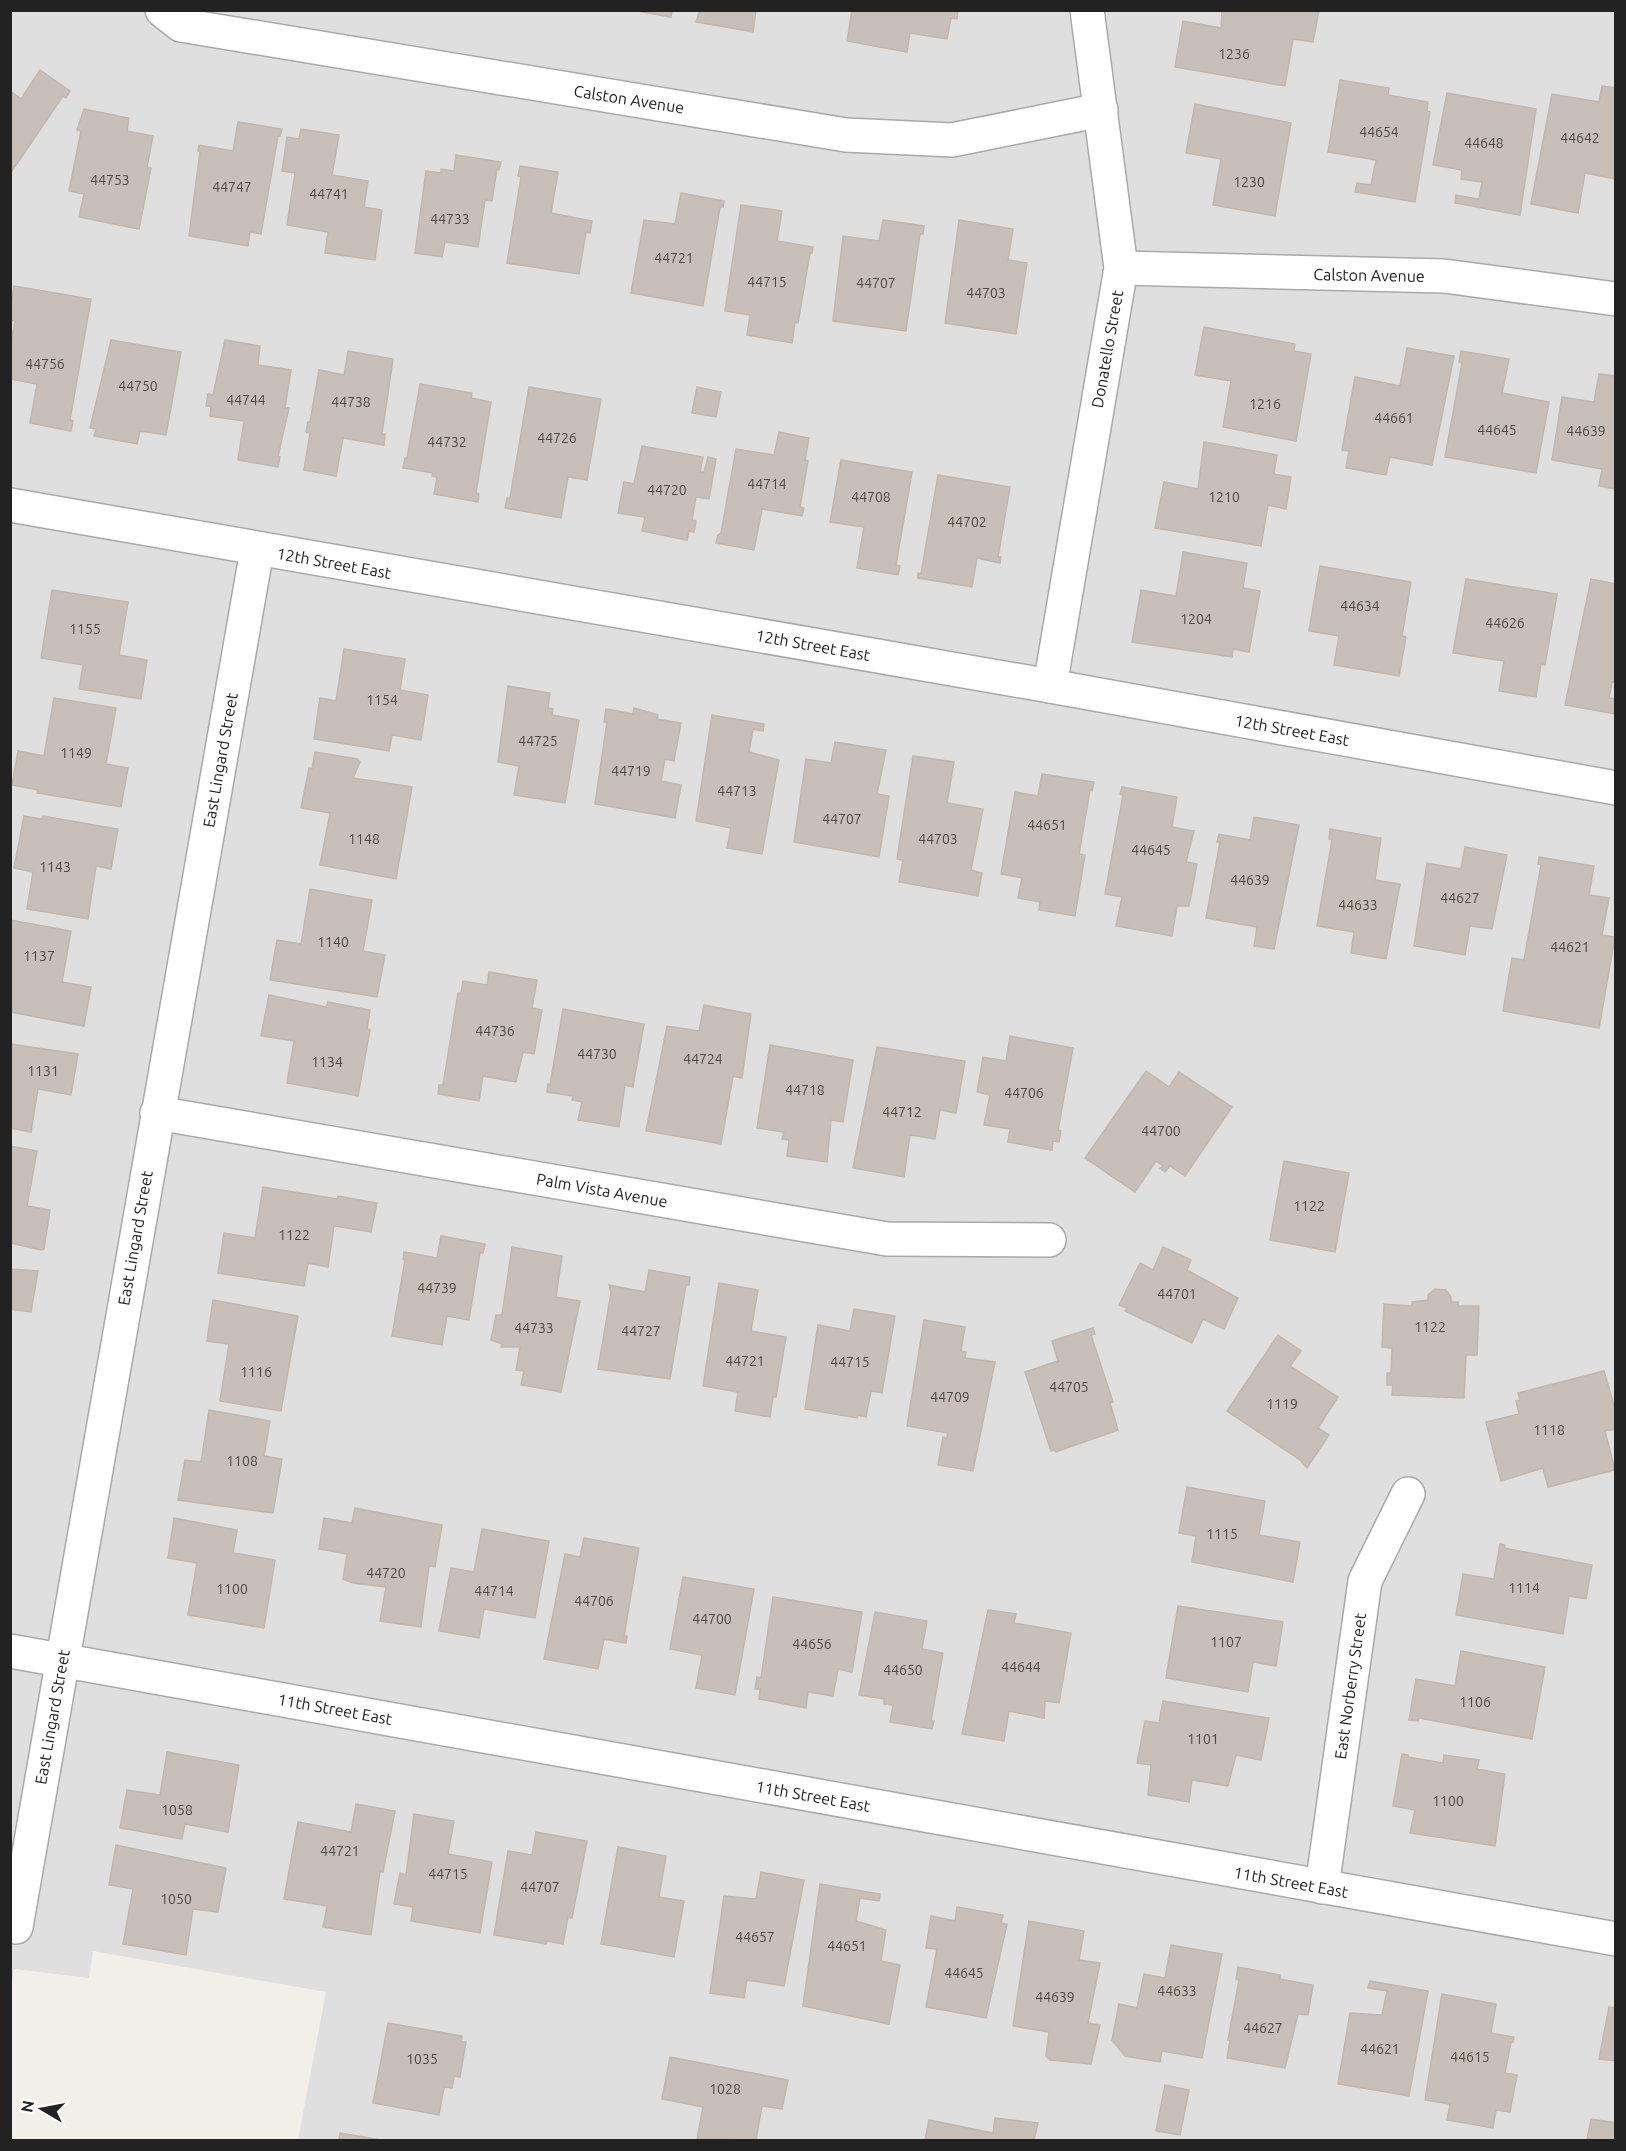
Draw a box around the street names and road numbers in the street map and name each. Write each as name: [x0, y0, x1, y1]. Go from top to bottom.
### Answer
street label: Calston Avenue: [573, 81, 685, 117]
street label: Calston Avenue: [1313, 265, 1425, 285]
street label: Donatello Street: [1088, 288, 1126, 409]
street label: 12th Street East: [275, 544, 393, 582]
street label: 12th Street East: [754, 626, 872, 664]
street label: East Lingard Street: [199, 691, 241, 829]
street label: 12th Street East: [1233, 711, 1351, 749]
street label: East Lingard Street: [114, 1169, 156, 1307]
street label: Palm Vista Avenue: [535, 1170, 669, 1210]
street label: East Norberry Street: [1331, 1611, 1369, 1760]
street label: East Lingard Street: [31, 1648, 73, 1786]
street label: 11th Street East: [276, 1690, 394, 1728]
street label: 11th Street East: [754, 1777, 872, 1815]
street label: 11th Street East: [1232, 1863, 1350, 1901]

